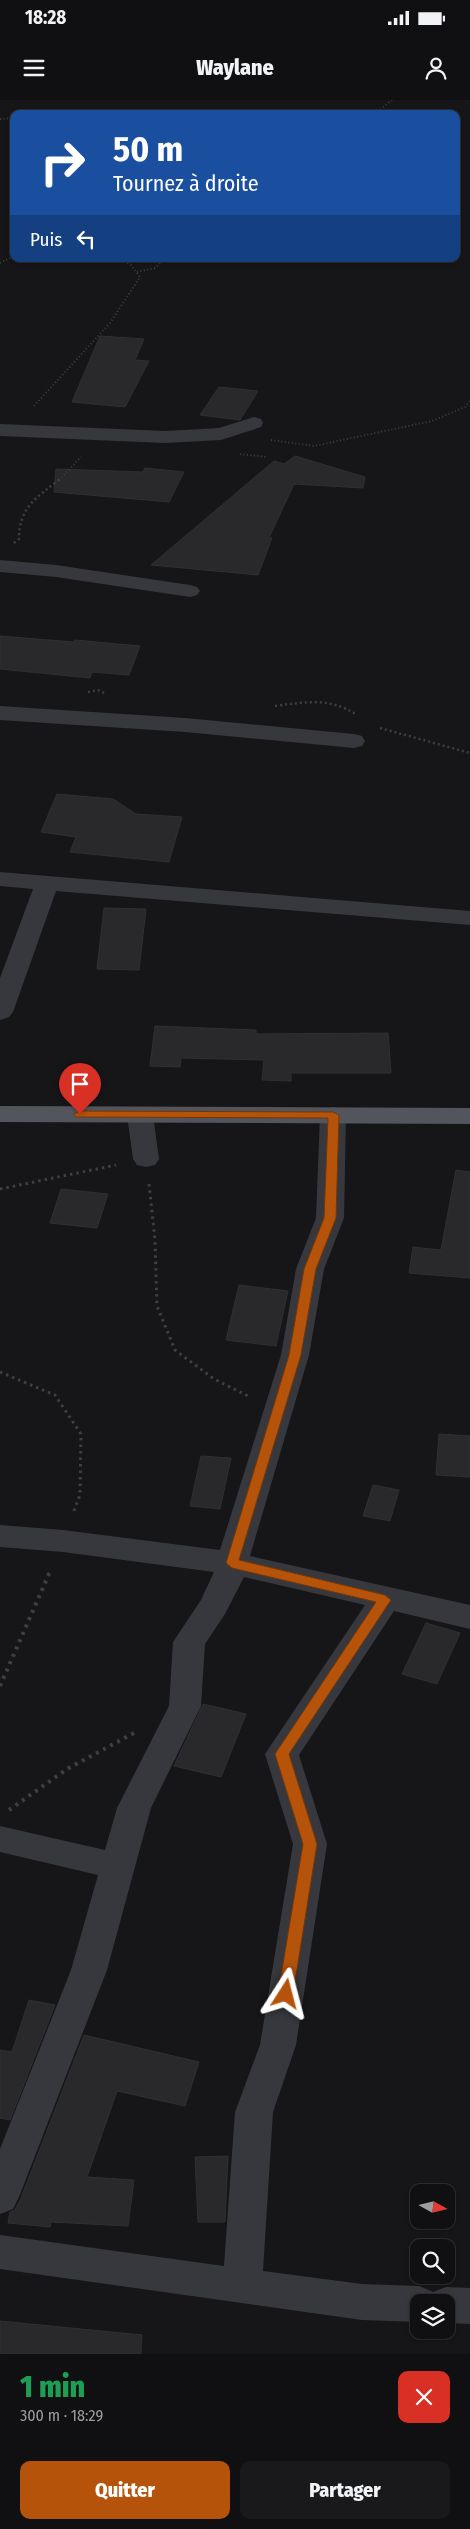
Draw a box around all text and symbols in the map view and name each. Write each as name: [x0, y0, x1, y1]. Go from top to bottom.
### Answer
text: 18:28: [25, 6, 66, 29]
icon: menu: [20, 54, 48, 82]
text: Waylane: [196, 54, 274, 81]
icon: person: [422, 54, 450, 82]
text: 50 m: [113, 128, 183, 170]
icon: right: [30, 130, 95, 195]
text: Tournez à droite: [113, 170, 259, 197]
icon: left: [72, 225, 100, 253]
text: Puis: [30, 228, 62, 251]
pin: [59, 1063, 101, 1114]
icon: arrive: [66, 1070, 94, 1098]
position arrow: [259, 1967, 311, 2019]
north arrow: [410, 2184, 455, 2229]
map controls: [410, 2184, 455, 2339]
button: search: [410, 2239, 455, 2284]
button: layers: [410, 2294, 455, 2339]
text: 1 min: [20, 2369, 85, 2405]
button: close: [398, 2371, 450, 2423]
text: 300 m · 18:29: [20, 2406, 103, 2425]
button: Quitter: [20, 2461, 230, 2519]
button: Partager: [240, 2461, 450, 2519]

